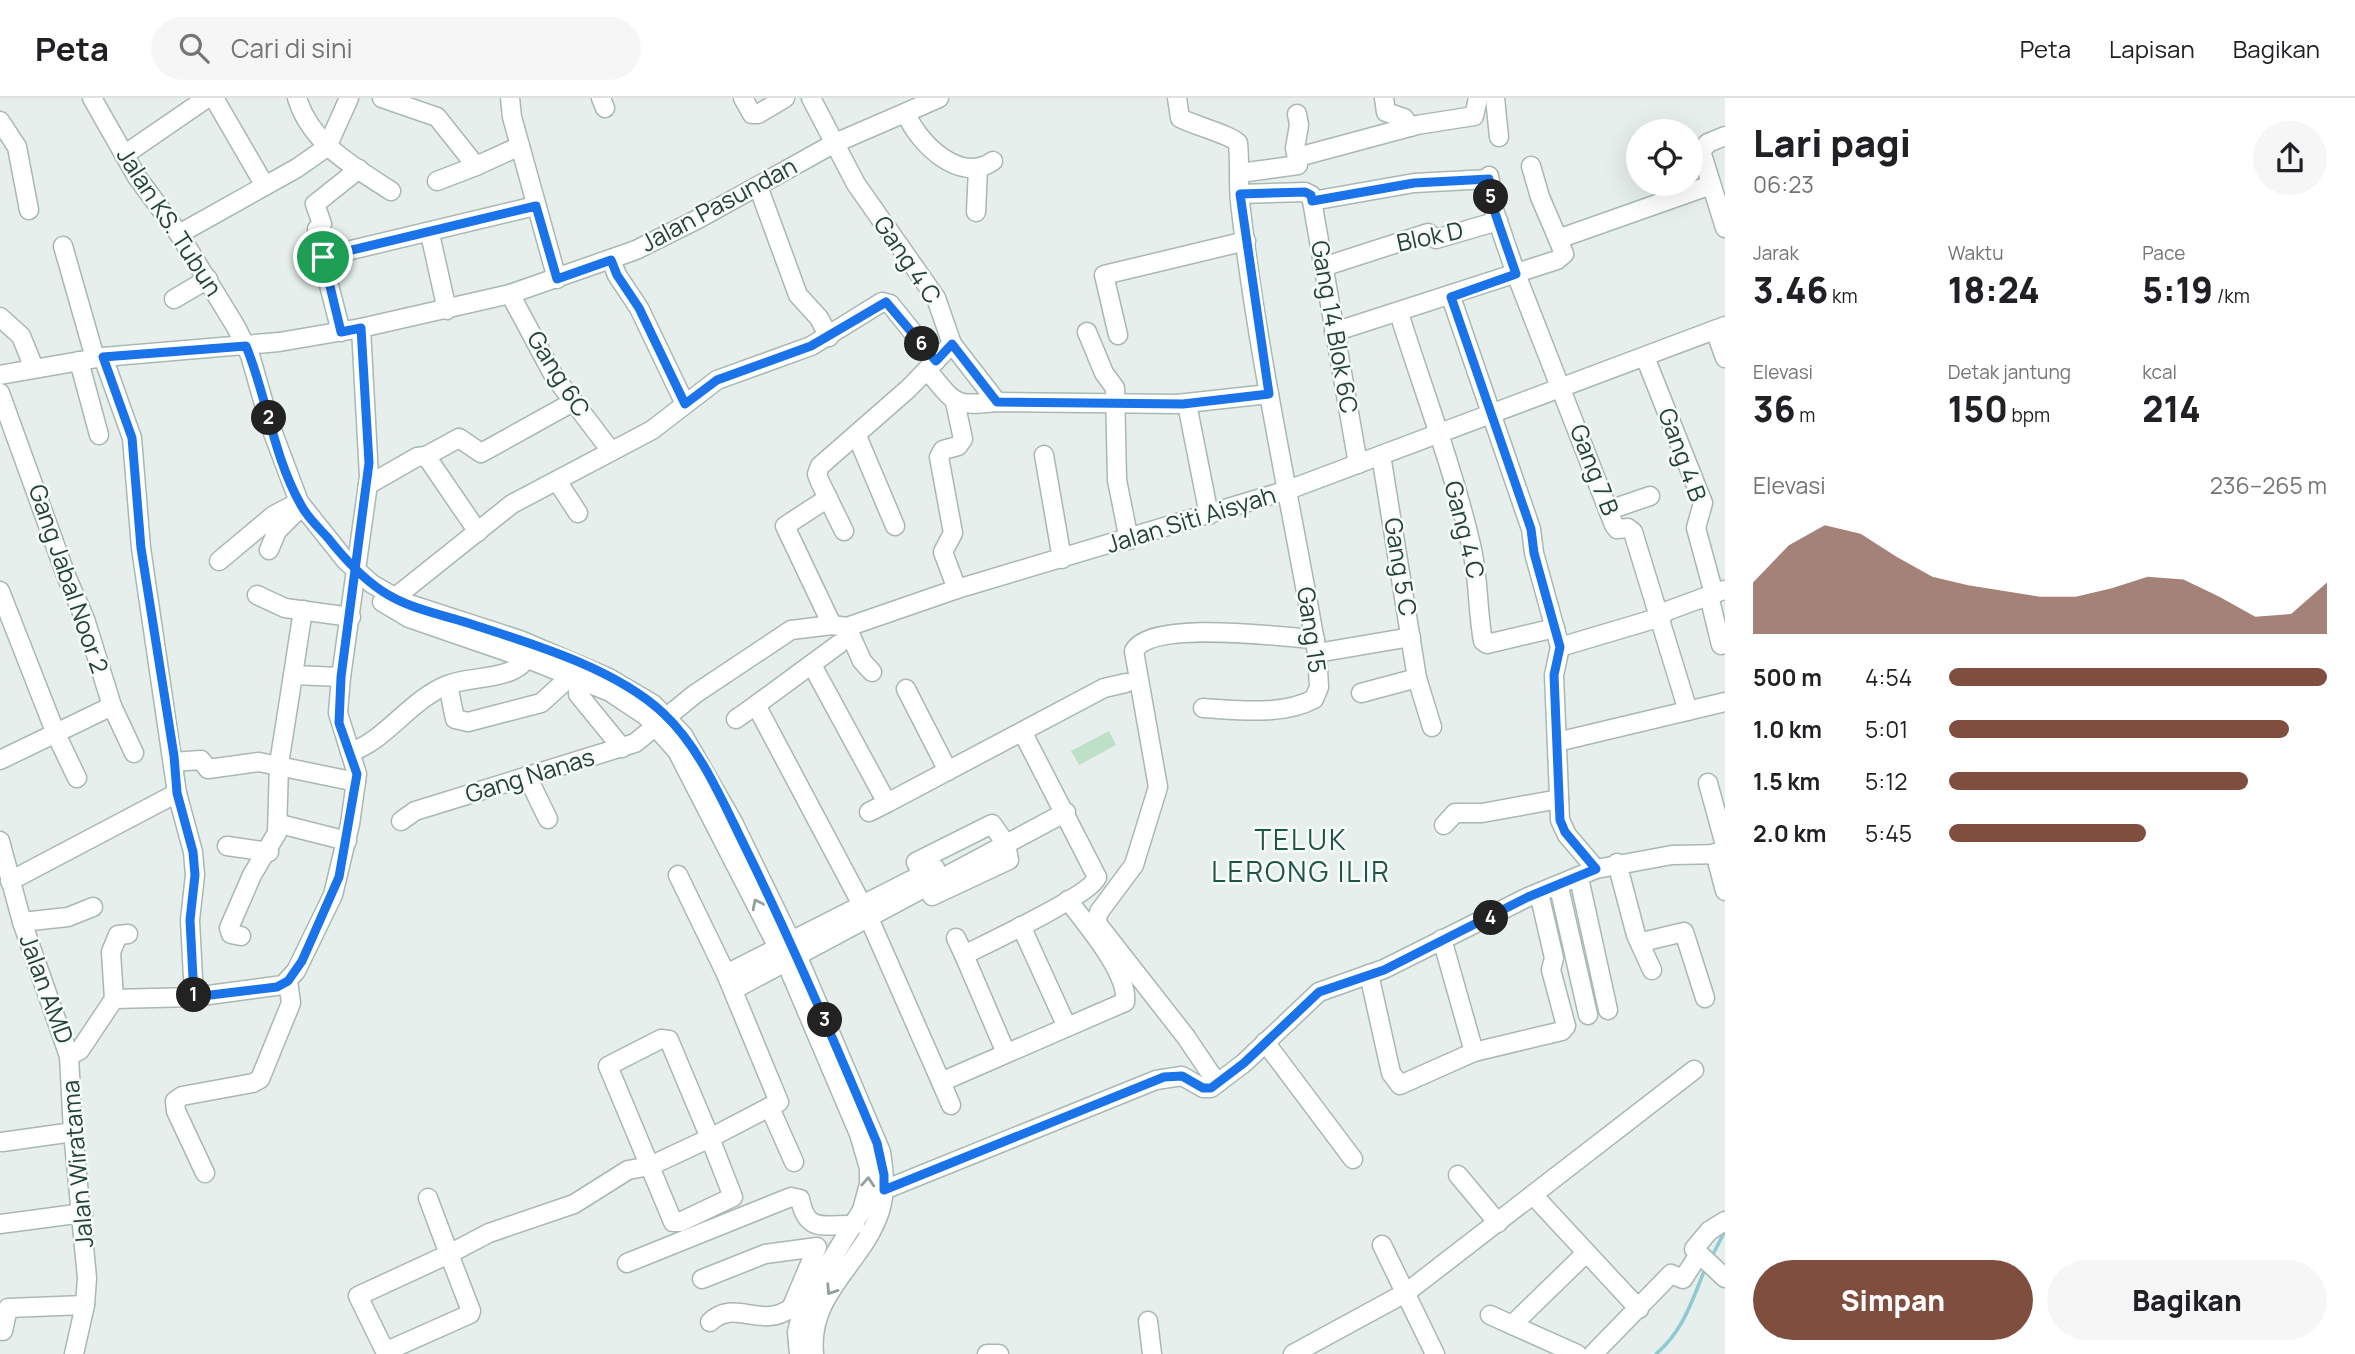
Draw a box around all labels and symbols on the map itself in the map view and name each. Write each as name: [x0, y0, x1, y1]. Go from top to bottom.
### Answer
street label: Jalan KS. Tubun: [110, 140, 231, 302]
street label: Jalan Pasundan: [634, 149, 802, 259]
pin: 5: [1474, 180, 1508, 214]
street label: Gang 4 C: [867, 209, 950, 310]
street label: Blok D: [1393, 212, 1466, 259]
pin: [293, 227, 353, 287]
street label: Gang 14 Blok 6C: [1304, 238, 1367, 416]
street label: Gang 6C: [520, 324, 599, 422]
pin: 6: [904, 327, 940, 362]
pin: 2: [252, 400, 286, 436]
street label: Gang 4 B: [1651, 403, 1716, 506]
street label: Gang 7 B: [1563, 419, 1628, 520]
street label: Jalan Siti Aisyah: [1102, 477, 1279, 560]
street label: Gang 4 C: [1437, 477, 1494, 582]
street label: Gang Jabal Noor 2: [22, 480, 117, 677]
street label: Gang 5 C: [1377, 515, 1426, 618]
street label: Gang 15: [1290, 585, 1335, 675]
street label: Gang Nanas: [461, 739, 598, 810]
district label: TELUK LERONG ILIR: [1211, 820, 1391, 890]
one-way arrow: [751, 899, 765, 912]
pin: 4: [1474, 900, 1508, 936]
street label: Jalan AMD: [12, 929, 82, 1048]
pin: 1: [176, 978, 212, 1012]
pin: 3: [808, 1002, 842, 1038]
street label: Jalan Wiratama: [53, 1079, 100, 1249]
one-way arrow: [860, 1176, 875, 1187]
one-way arrow: [827, 1282, 840, 1295]

